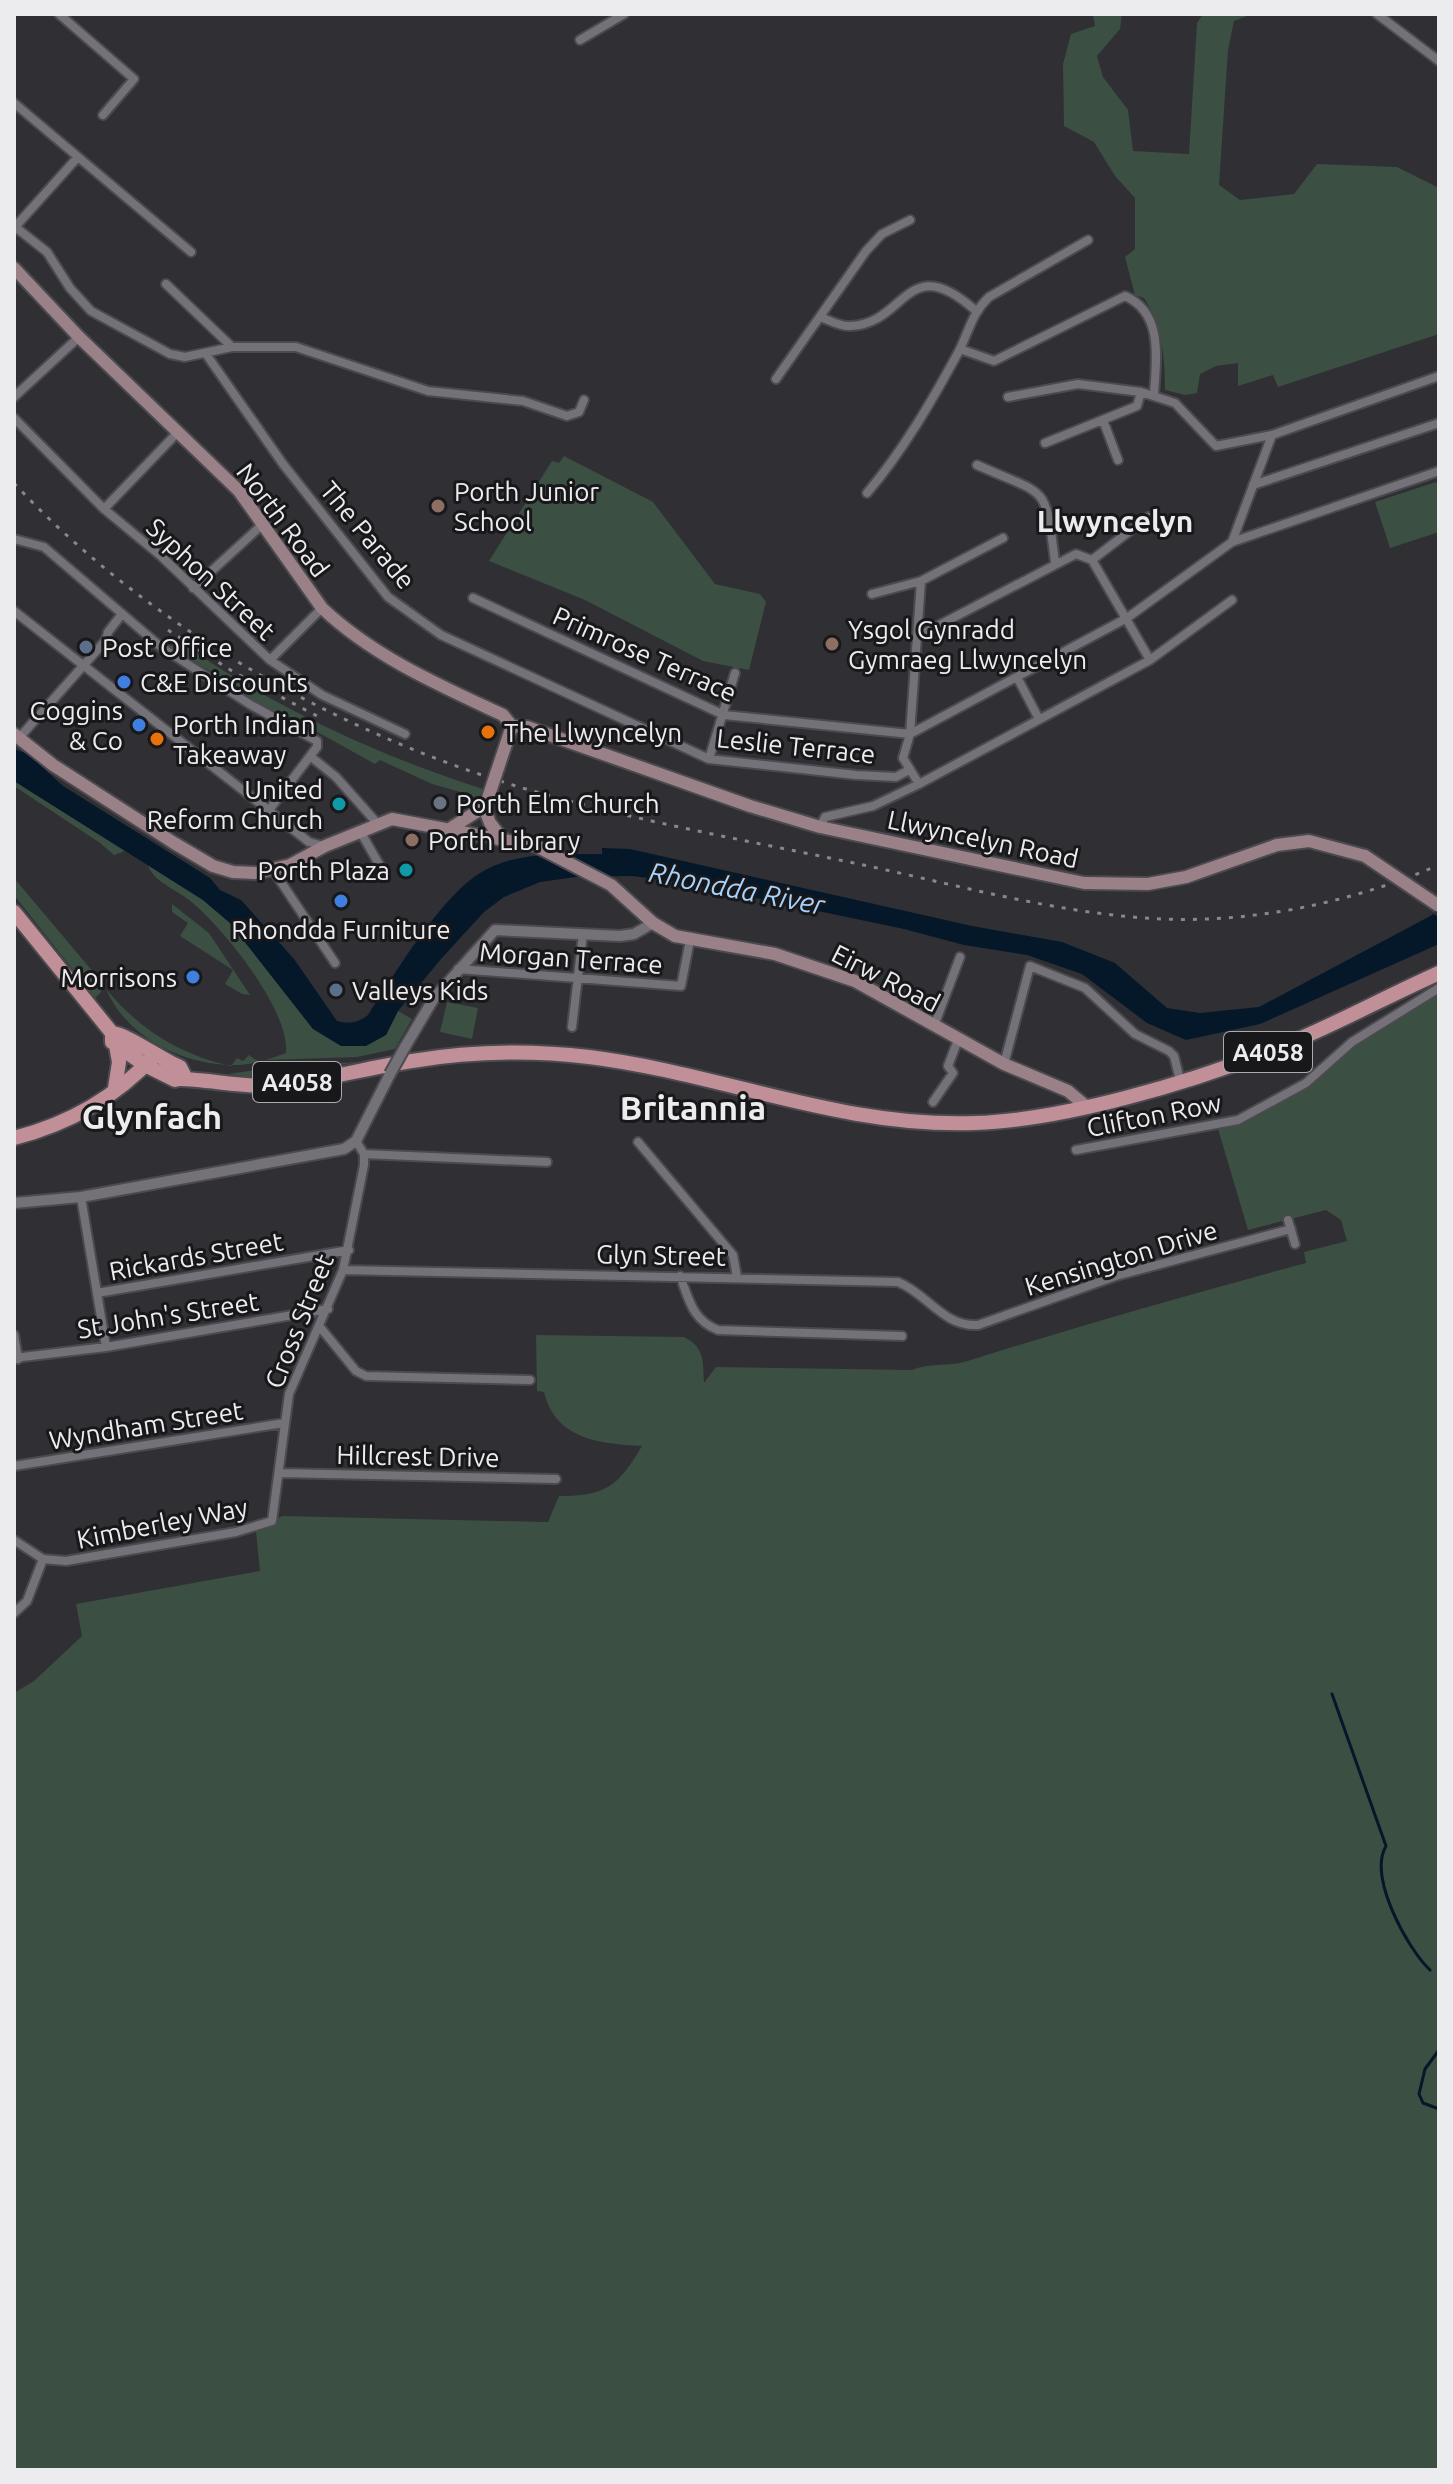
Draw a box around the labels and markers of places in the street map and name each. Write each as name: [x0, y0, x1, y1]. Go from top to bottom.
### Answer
place label: Porth Junior School: [454, 477, 599, 536]
marker: Porth Junior School: [429, 497, 447, 515]
place label: Ysgol Gynradd Gymraeg Llwyncelyn: [848, 615, 1087, 674]
place label: Post Office: [102, 633, 233, 662]
marker: Ysgol Gynradd Gymraeg Llwyncelyn: [823, 635, 841, 653]
marker: Post Office: [77, 638, 95, 656]
place label: C&E Discounts: [140, 668, 308, 697]
marker: C&E Discounts: [115, 673, 133, 691]
place label: Coggins & Co: [30, 696, 123, 755]
place label: Porth Indian Takeaway: [173, 710, 316, 769]
marker: Coggins & Co: [130, 716, 148, 734]
place label: The Llwyncelyn: [504, 718, 682, 747]
marker: The Llwyncelyn: [479, 723, 497, 741]
marker: Porth Indian Takeaway: [148, 730, 166, 748]
place label: United Reform Church: [147, 775, 323, 834]
place label: Porth Elm Church: [456, 789, 660, 818]
marker: Porth Elm Church: [431, 794, 449, 812]
marker: United Reform Church: [330, 795, 348, 813]
place label: Porth Library: [428, 826, 580, 855]
marker: Porth Library: [403, 831, 421, 849]
place label: Porth Plaza: [258, 856, 390, 885]
marker: Porth Plaza: [397, 861, 415, 879]
marker: Rhondda Furniture: [332, 892, 350, 910]
place label: Rhondda Furniture: [231, 915, 451, 944]
place label: Morrisons: [61, 963, 177, 992]
marker: Morrisons: [184, 968, 202, 986]
place label: Valleys Kids: [352, 976, 488, 1005]
marker: Valleys Kids: [327, 981, 345, 999]

